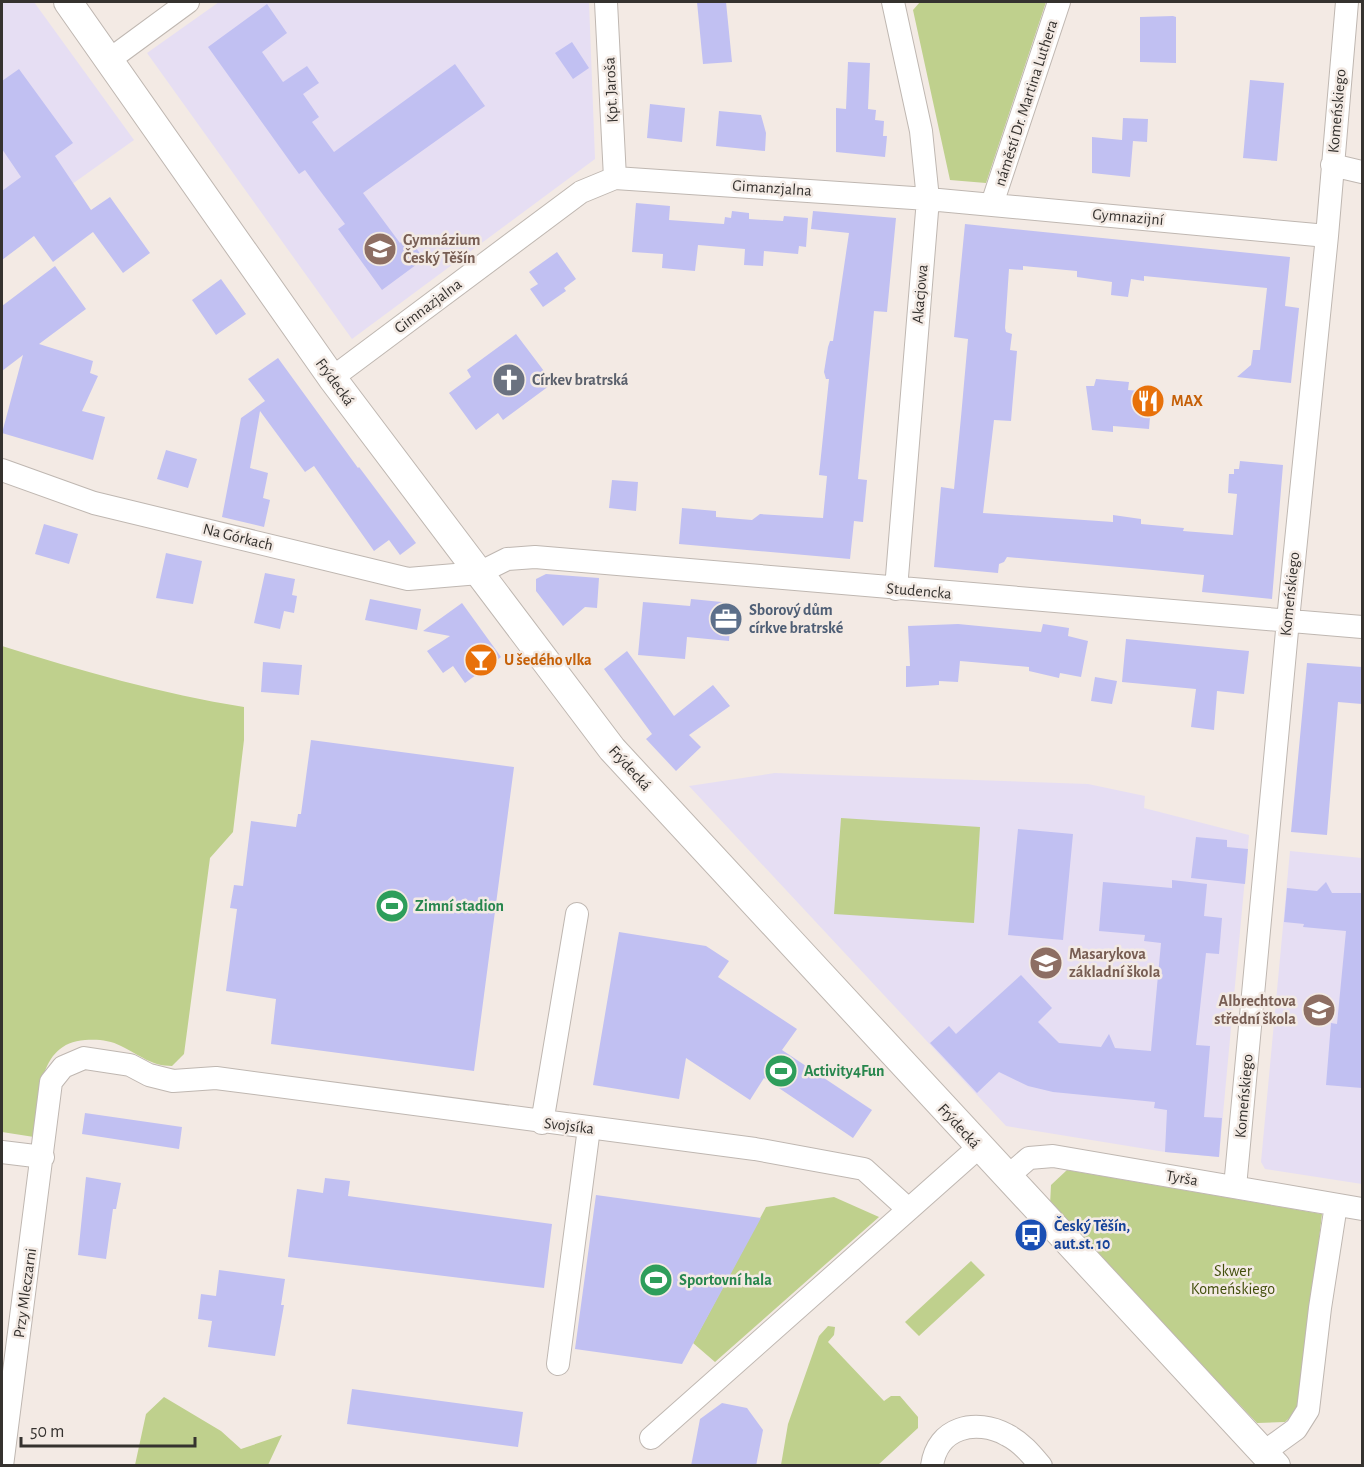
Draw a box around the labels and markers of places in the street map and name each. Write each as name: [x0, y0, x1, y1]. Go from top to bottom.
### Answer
school or university icon: Gymnázium Český Těšín: [362, 231, 398, 267]
place label: Gymnázium Český Těšín: [403, 232, 481, 267]
church icon: Církev bratrská: [491, 362, 527, 398]
place label: Církev bratrská: [532, 372, 629, 388]
restaurant icon: MAX: [1130, 383, 1166, 419]
place label: MAX: [1171, 393, 1203, 409]
office icon: Sborový dům církve bratrské: [708, 601, 744, 637]
place label: Sborový dům církve bratrské: [749, 602, 844, 636]
bar icon: U šedého vlka: [463, 642, 499, 678]
place label: U šedého vlka: [504, 652, 592, 668]
sports icon: Zimní stadion: [374, 888, 410, 924]
place label: Zimní stadion: [415, 898, 504, 914]
school or university icon: Masarykova základní škola: [1028, 945, 1064, 981]
place label: Masarykova základní škola: [1069, 946, 1161, 980]
school or university icon: Albrechtova střední škola: [1301, 992, 1337, 1028]
place label: Albrechtova střední škola: [1214, 993, 1296, 1027]
sports icon: Activity4Fun: [763, 1053, 799, 1089]
place label: Activity4Fun: [804, 1063, 884, 1080]
place label: Český Těšín, aut.st. 10: [1054, 1216, 1131, 1252]
bus stop icon: Český Těšín, aut.st. 10: [1013, 1217, 1049, 1253]
sports icon: Sportovní hala: [638, 1262, 674, 1298]
place label: Sportovní hala: [679, 1272, 772, 1288]

